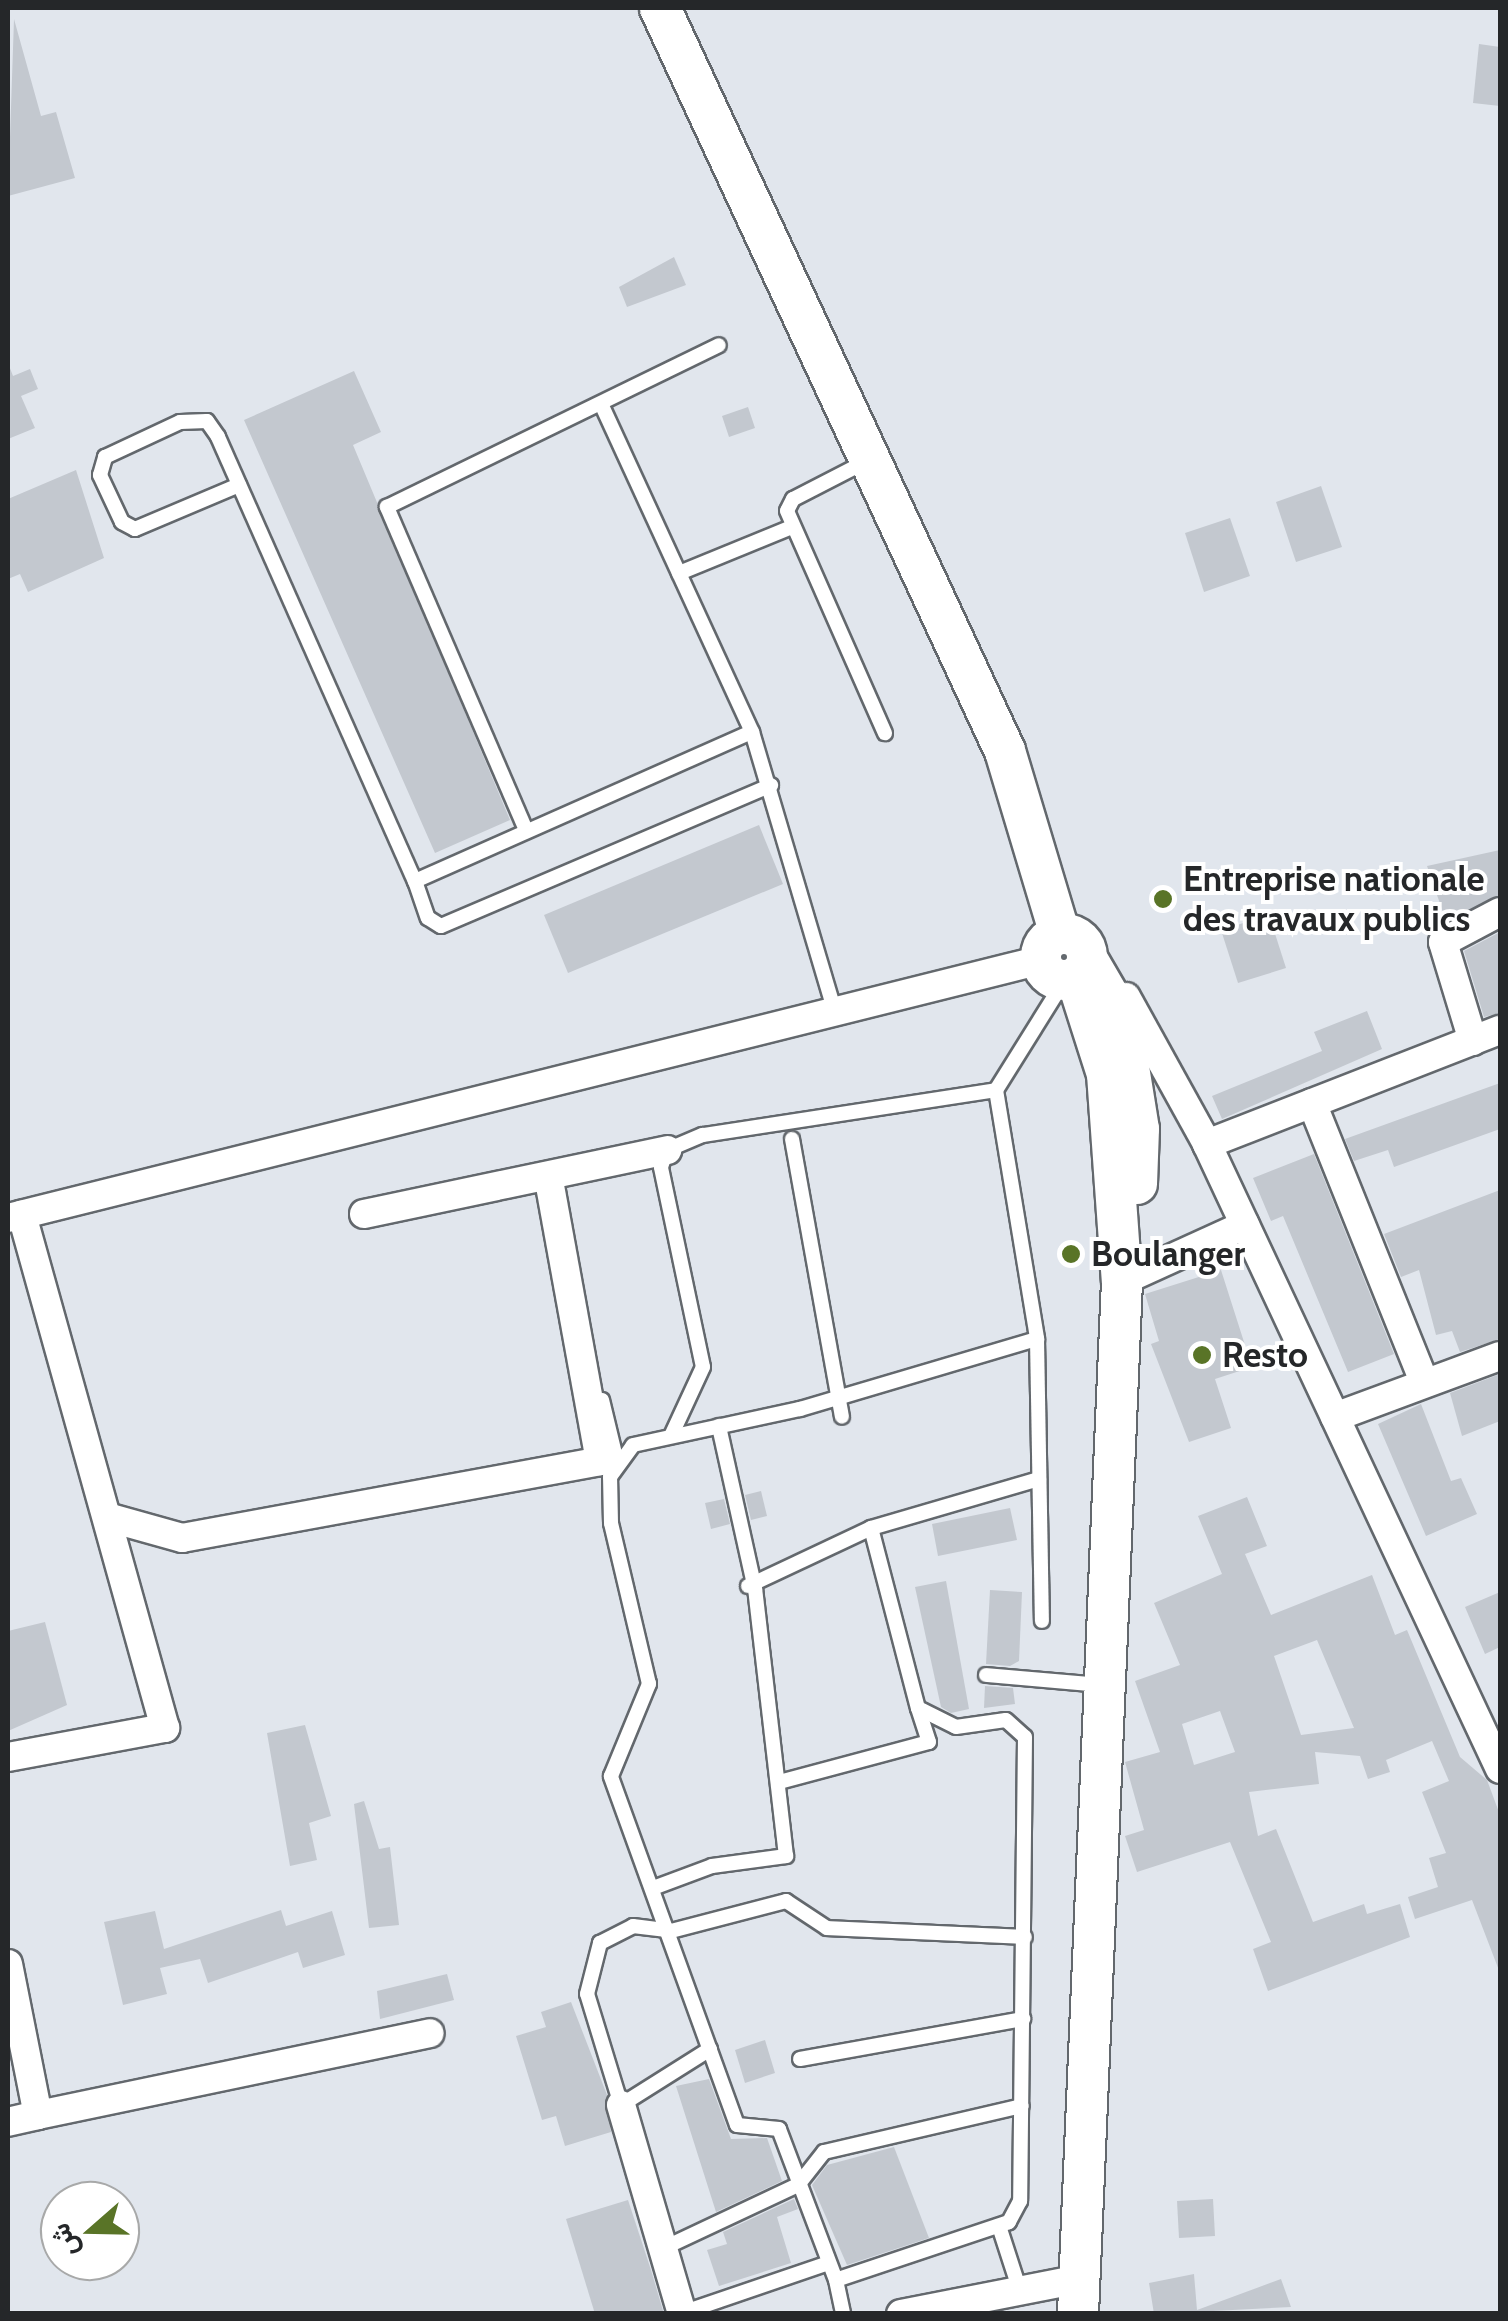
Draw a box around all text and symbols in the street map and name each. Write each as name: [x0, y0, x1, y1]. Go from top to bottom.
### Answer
place label: Entreprise nationale des travaux publics: [1183, 858, 1484, 940]
marker: Entreprise nationale des travaux publics: [1152, 888, 1174, 910]
place label: Boulanger: [1091, 1233, 1245, 1275]
marker: Boulanger: [1060, 1243, 1082, 1265]
place label: Resto: [1222, 1334, 1308, 1376]
marker: Resto: [1191, 1344, 1213, 1366]
north arrow: [40, 2181, 140, 2281]
text: ش: [42, 2219, 85, 2262]

